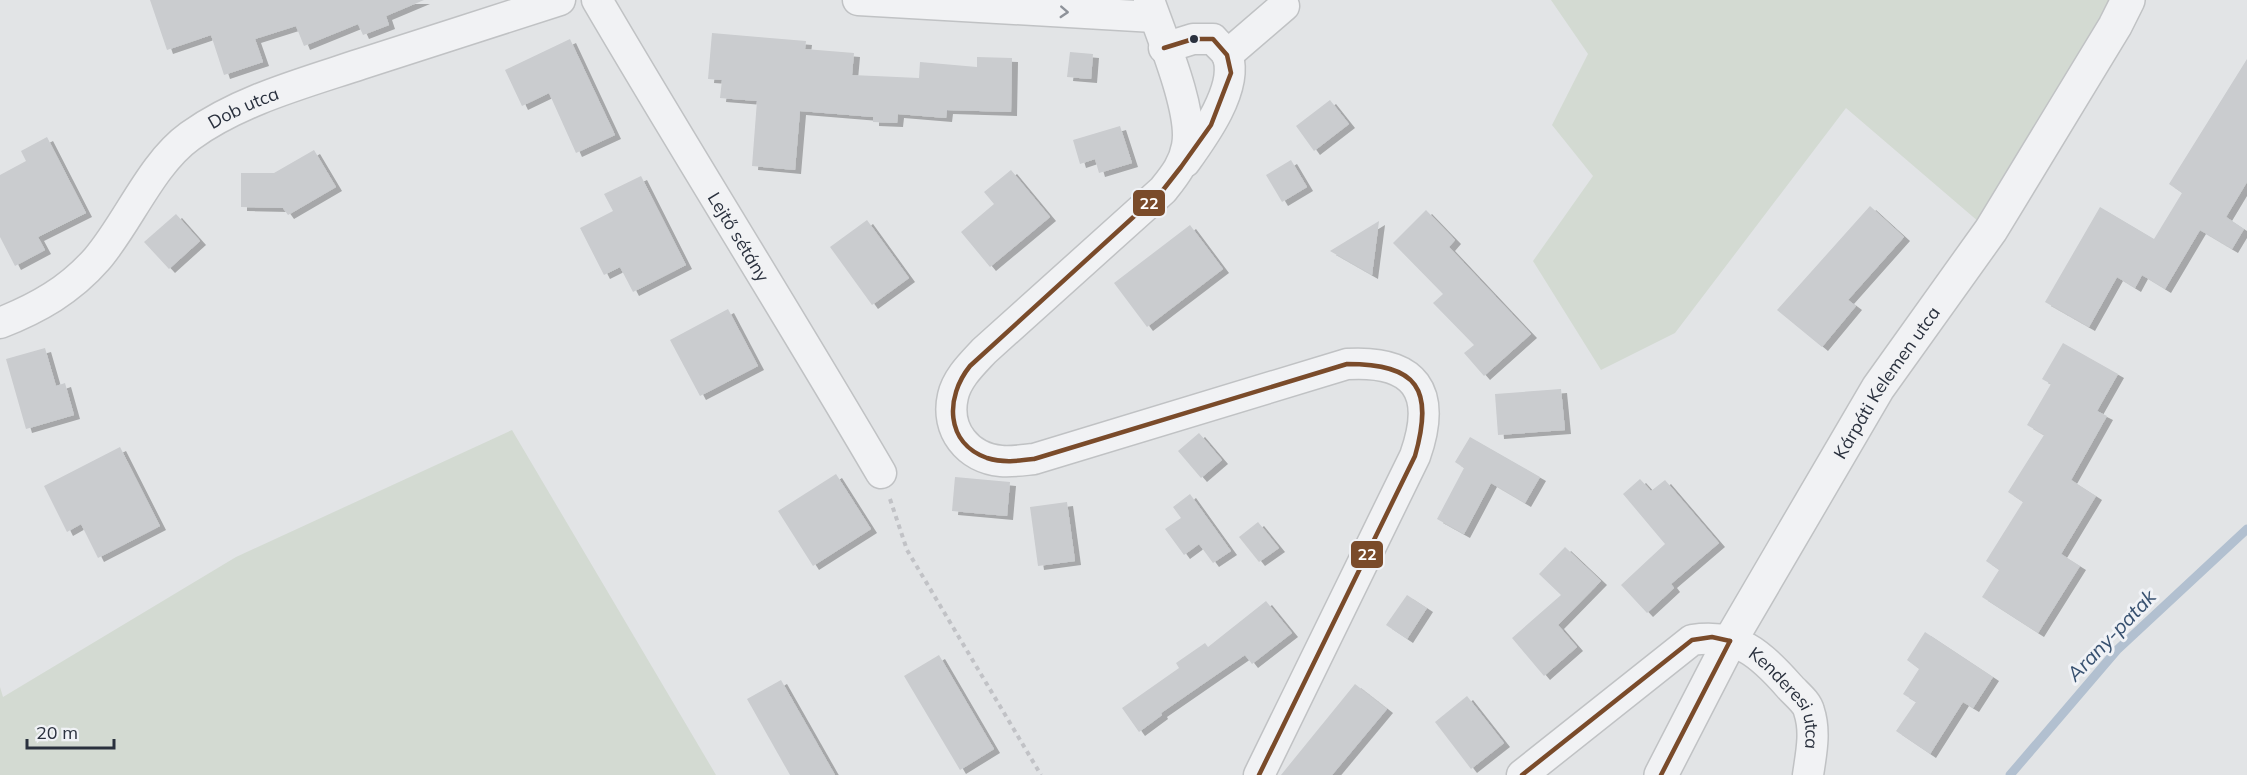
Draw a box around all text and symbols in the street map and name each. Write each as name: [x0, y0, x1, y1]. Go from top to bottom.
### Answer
one-way arrow: [1059, 5, 1068, 18]
unlabelled marker: [1188, 33, 1200, 45]
street label: Dob utca: [203, 81, 282, 133]
street label: Lejtő sétány: [703, 188, 775, 286]
line badge: 22: [1132, 189, 1166, 217]
text: 22: [1139, 193, 1159, 213]
street label: Kárpáti Kelemen utca: [1828, 301, 1944, 463]
line badge: 22: [1350, 540, 1384, 569]
text: 22: [1357, 544, 1377, 564]
water label: Arany-patak: [2060, 584, 2161, 687]
street label: Kenderesi utca: [1745, 641, 1824, 750]
scale bar: [27, 712, 114, 750]
text: 20 m: [36, 721, 78, 744]

